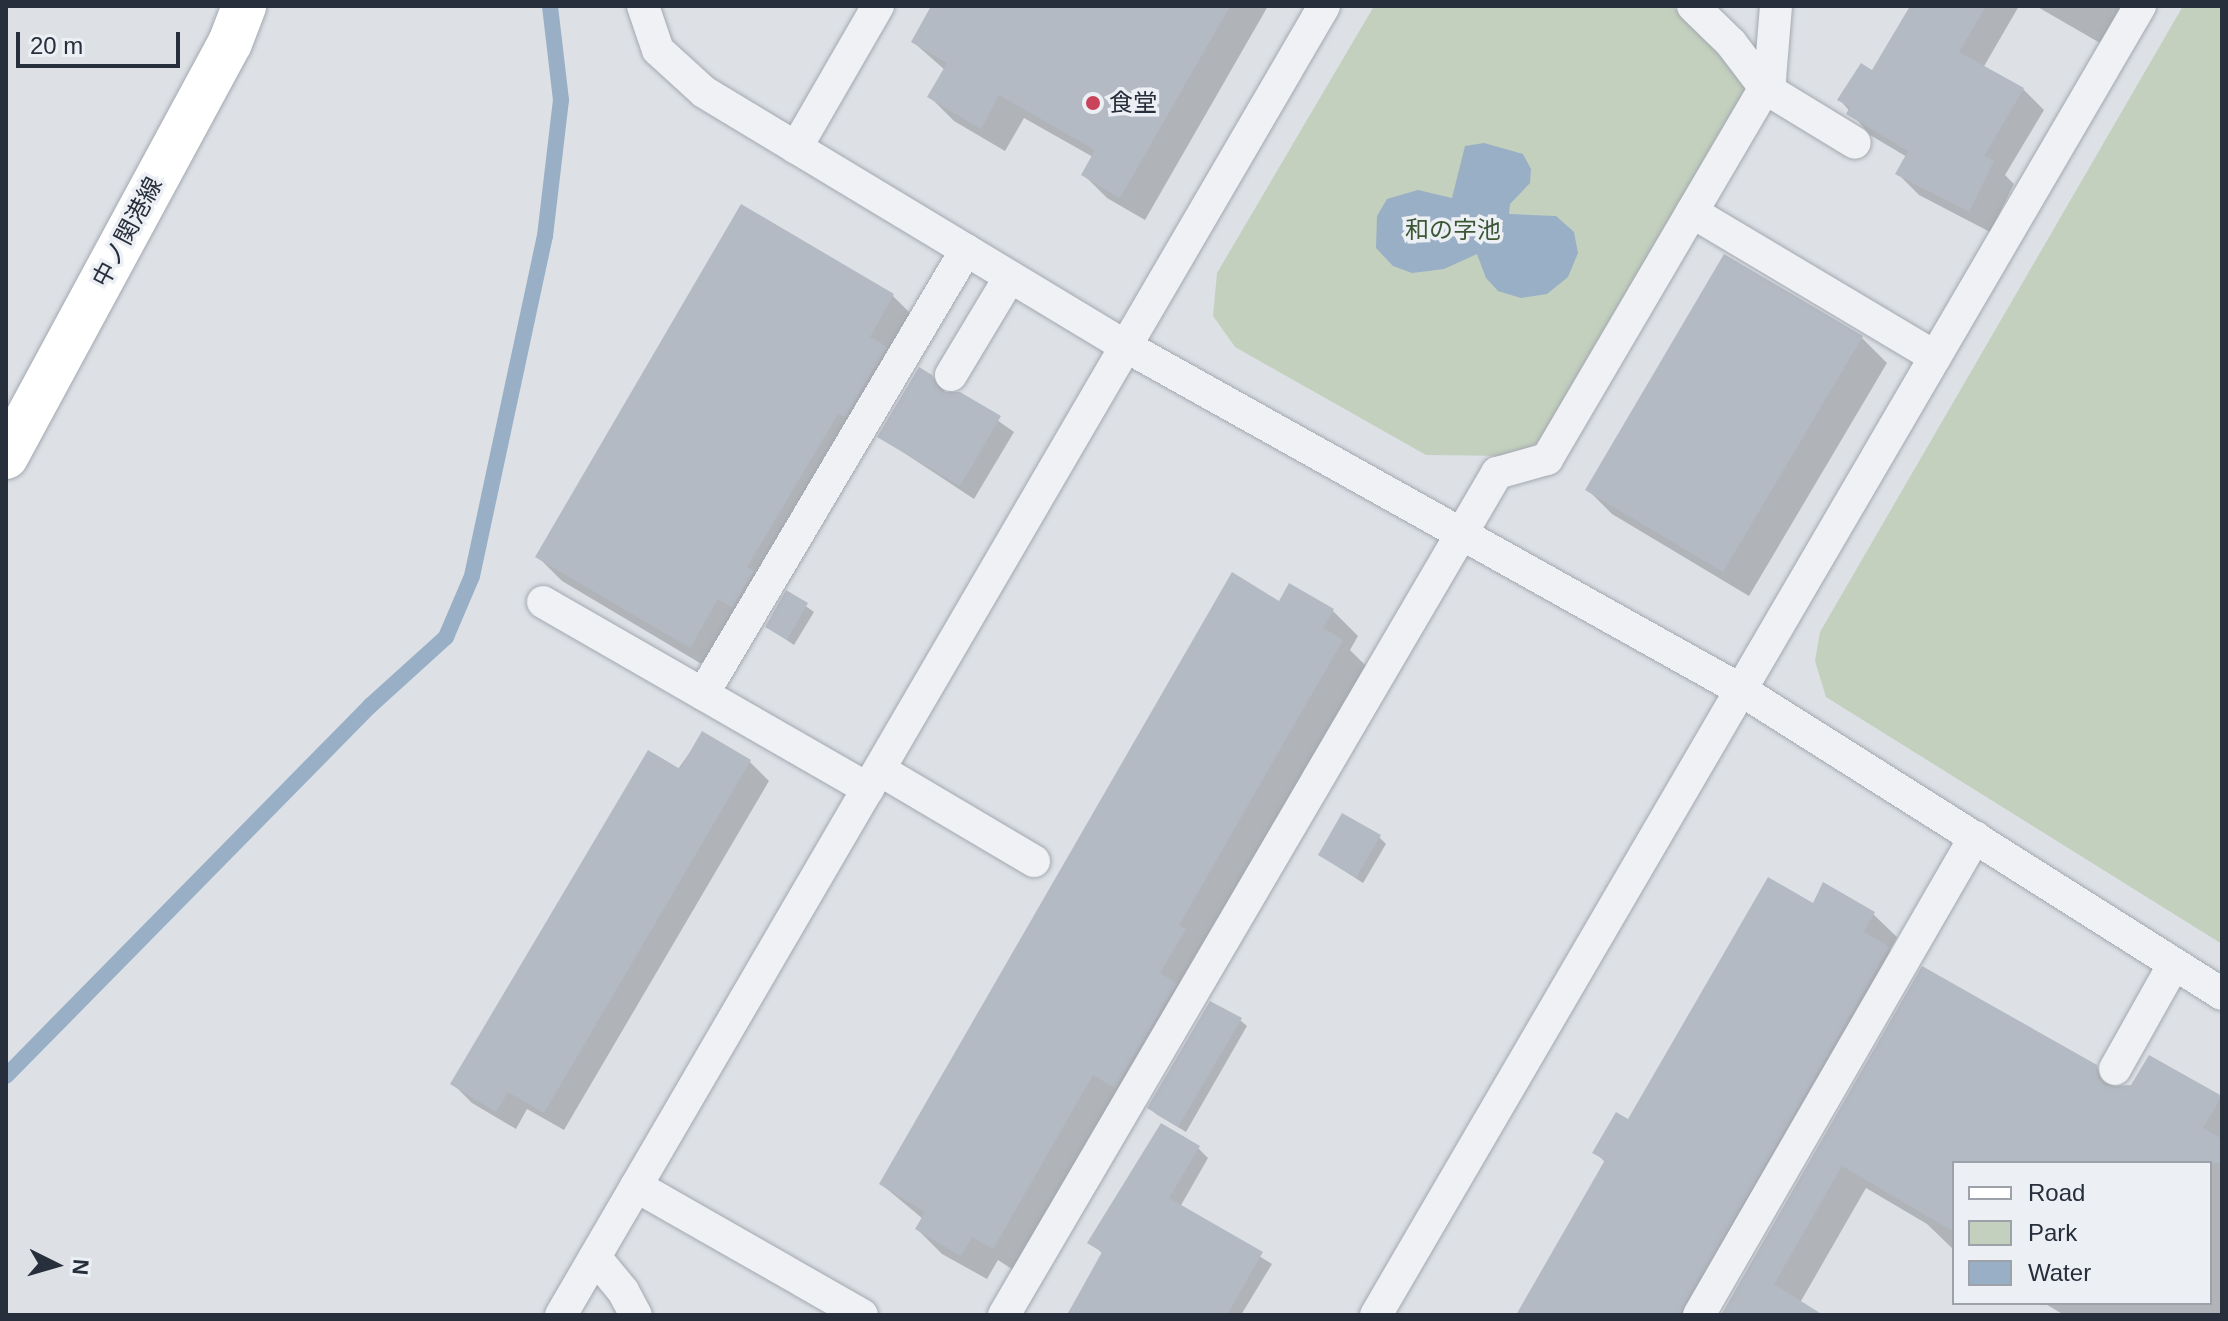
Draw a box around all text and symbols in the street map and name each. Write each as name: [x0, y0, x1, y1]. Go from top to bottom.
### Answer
scale bar: [20, 16, 184, 66]
text: 20 m: [30, 32, 83, 59]
place label: 食堂: [1109, 89, 1157, 117]
marker: 食堂: [1084, 94, 1102, 112]
street label: 中ノ関港線: [86, 172, 168, 292]
park label: 和の字池: [1405, 216, 1501, 244]
legend: [1952, 1161, 2212, 1305]
text: Road: [2028, 1179, 2085, 1206]
text: Park: [2028, 1219, 2077, 1246]
north arrow: [16, 1225, 96, 1305]
text: N: [67, 1258, 94, 1276]
text: Water: [2028, 1259, 2091, 1286]

